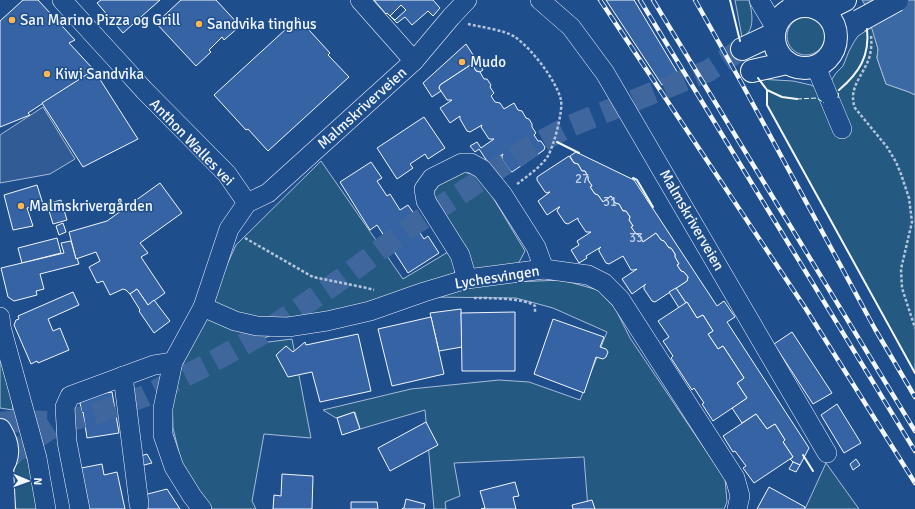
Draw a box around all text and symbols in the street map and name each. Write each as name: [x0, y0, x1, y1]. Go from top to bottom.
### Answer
place label: San Marino Pizza og Grill: [20, 11, 180, 29]
marker: San Marino Pizza og Grill: [7, 15, 17, 25]
place label: Sandvika tinghus: [207, 15, 317, 33]
marker: Sandvika tinghus: [194, 19, 204, 29]
place label: Mudo: [470, 53, 506, 71]
marker: Mudo: [457, 57, 467, 67]
street label: Malmskriverveien: [314, 63, 410, 153]
place label: Kiwi Sandvika: [55, 65, 144, 83]
marker: Kiwi Sandvika: [42, 69, 52, 79]
street label: Anthon Walles vei: [146, 95, 238, 189]
street label: Malmskriverveien: [656, 166, 728, 274]
house number: 27: [575, 171, 589, 187]
house number: 31: [603, 194, 617, 210]
place label: Malmskrivergården: [29, 197, 153, 215]
marker: Malmskrivergården: [16, 201, 26, 211]
house number: 33: [629, 230, 643, 246]
street label: Lychesvingen: [453, 261, 541, 293]
north arrow: [8, 461, 48, 501]
text: N: [31, 477, 44, 485]

